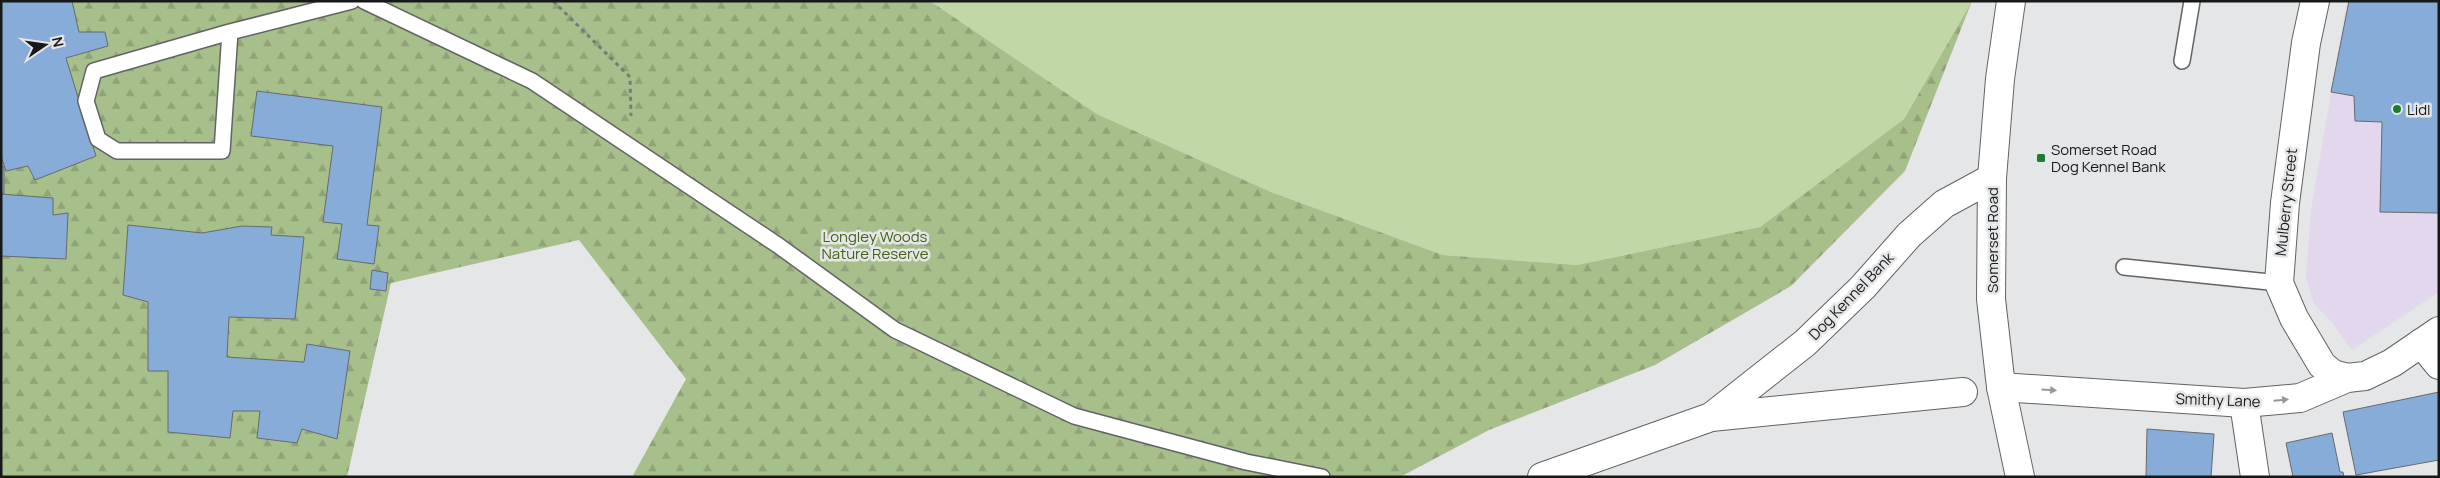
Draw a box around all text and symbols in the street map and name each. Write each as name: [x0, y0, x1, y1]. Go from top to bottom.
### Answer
north arrow: [20, 20, 70, 70]
text: N: [48, 35, 69, 49]
place label: Lidl: [2407, 99, 2431, 120]
marker: Lidl: [2391, 103, 2403, 115]
place label: Somerset Road Dog Kennel Bank: [2051, 139, 2166, 177]
street label: Mulberry Street: [2270, 147, 2302, 257]
marker: Somerset Road Dog Kennel Bank: [2035, 152, 2047, 164]
street label: Somerset Road: [1982, 187, 2003, 293]
park label: Longley Woods Nature Reserve: [822, 226, 929, 264]
street label: Dog Kennel Bank: [1804, 247, 1899, 345]
one-way arrow: [2042, 387, 2058, 395]
street label: Smithy Lane: [2175, 388, 2261, 412]
one-way arrow: [2274, 396, 2290, 404]

